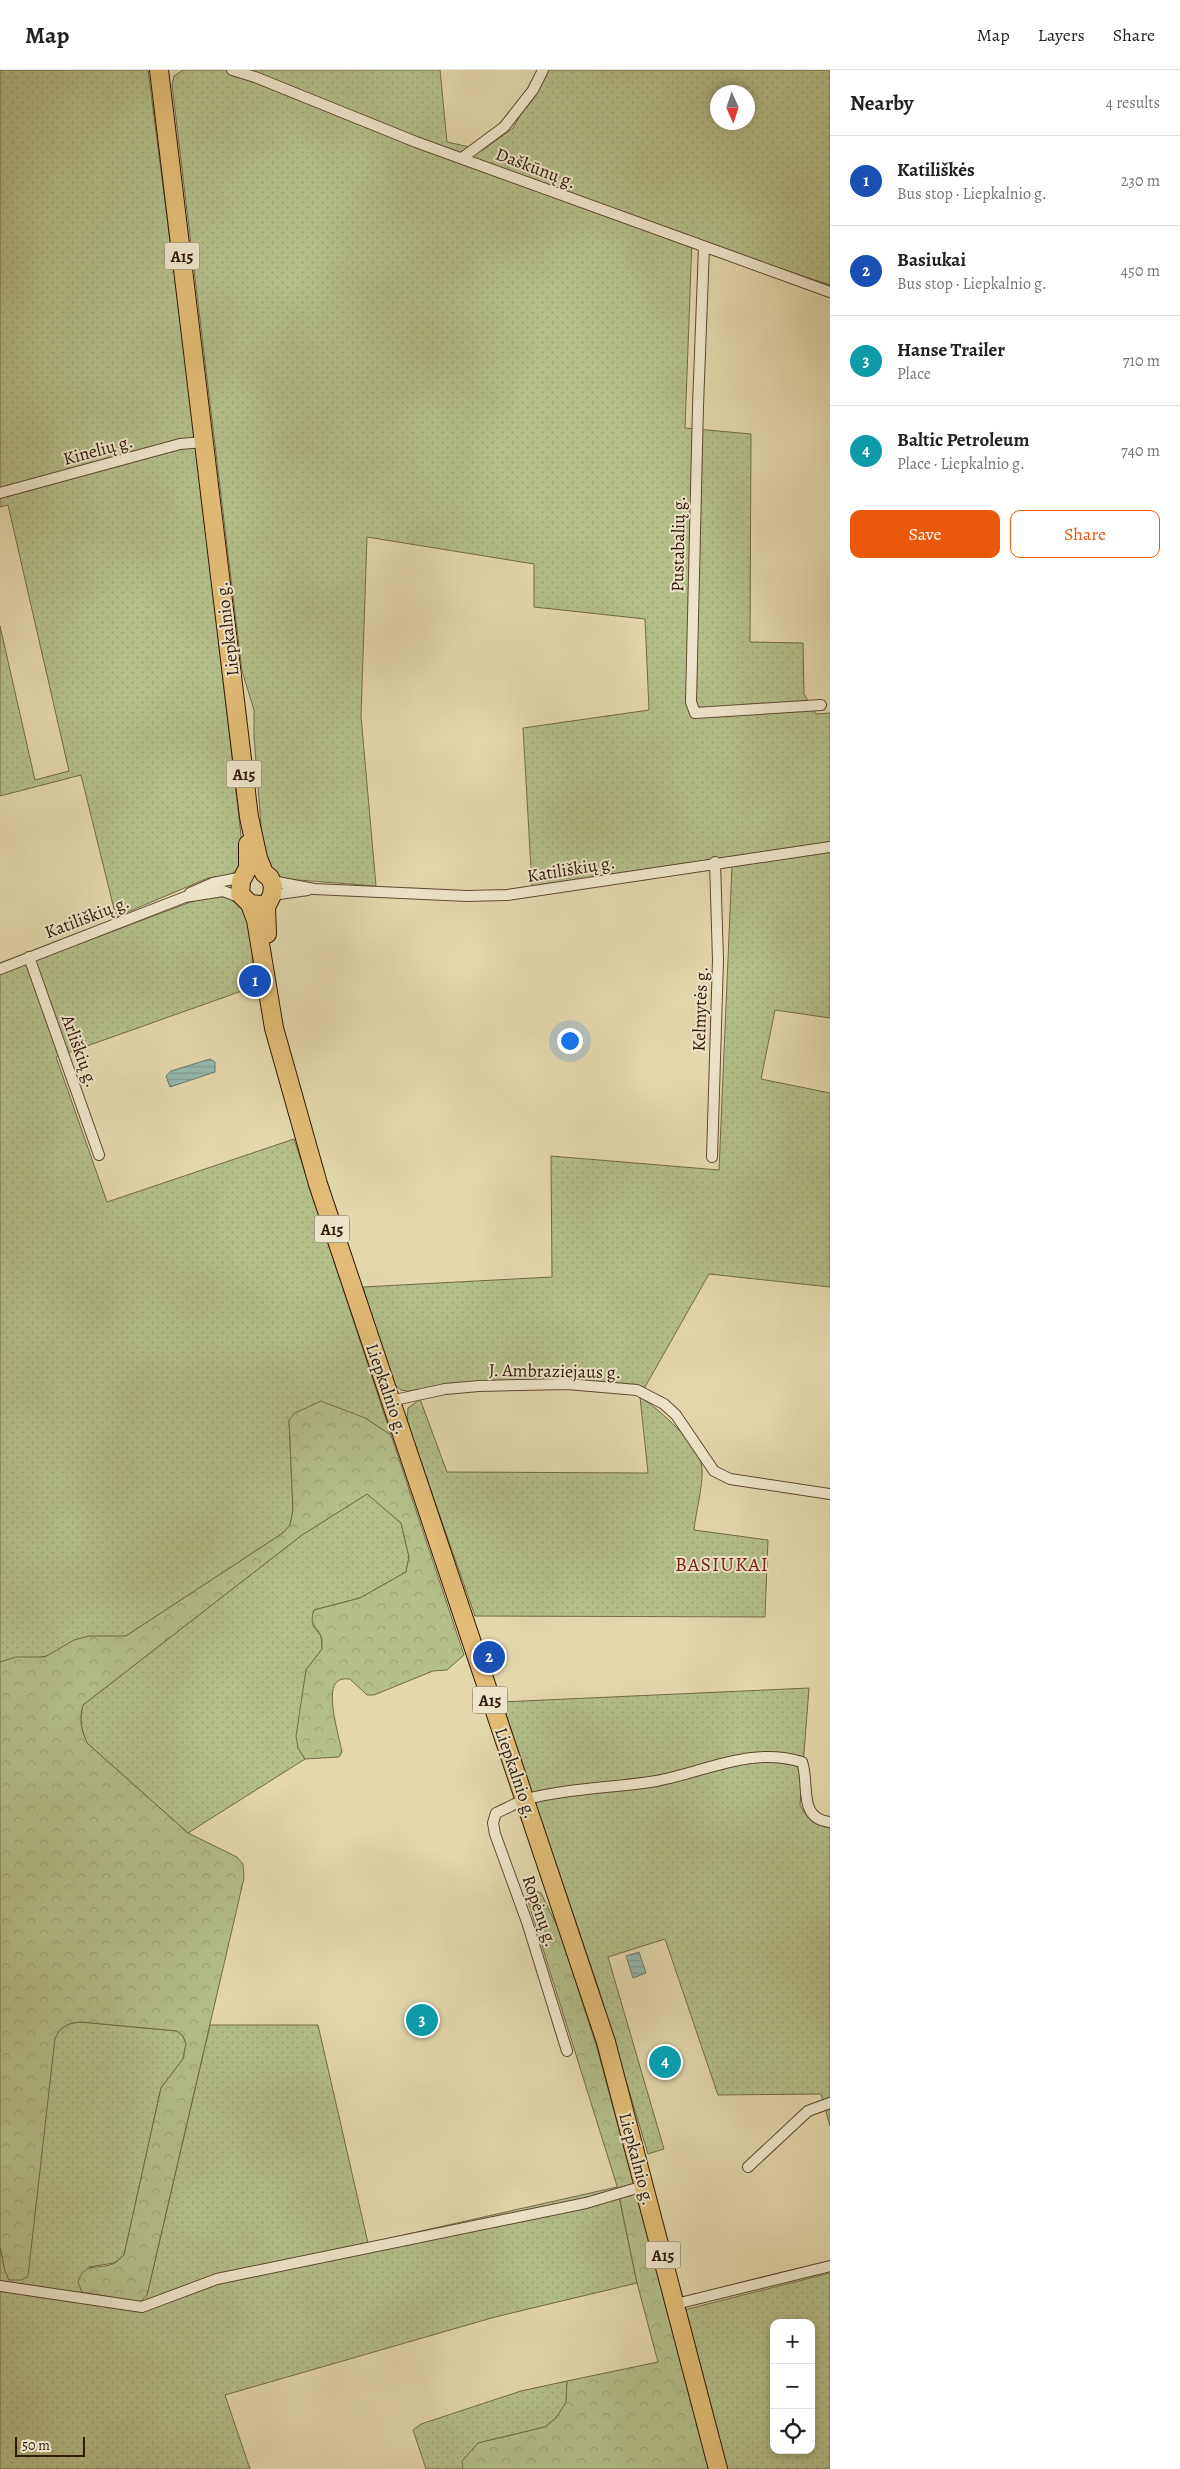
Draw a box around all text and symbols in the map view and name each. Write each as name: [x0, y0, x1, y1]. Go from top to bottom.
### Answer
text: Map: [25, 19, 69, 51]
text: Map: [977, 23, 1010, 47]
text: Layers: [1038, 23, 1085, 47]
text: Share: [1113, 23, 1155, 47]
north arrow: [710, 85, 755, 130]
text: Nearby: [850, 89, 913, 117]
text: 4 results: [1106, 92, 1160, 114]
street label: Daškūnų g.: [492, 142, 580, 194]
text: Katiliškės: [897, 157, 975, 183]
text: 1: [863, 170, 869, 192]
text: 230 m: [1121, 170, 1160, 192]
text: Bus stop · Liepkalnio g.: [897, 183, 1047, 205]
road number: A15: [164, 242, 200, 270]
text: Basiukai: [897, 247, 966, 273]
text: 2: [862, 260, 870, 282]
text: 450 m: [1121, 260, 1160, 282]
text: Bus stop · Liepkalnio g.: [897, 273, 1047, 295]
text: Hanse Trailer: [897, 337, 1005, 363]
text: 3: [863, 350, 869, 372]
text: 710 m: [1123, 350, 1160, 372]
text: Place: [897, 363, 931, 385]
text: Baltic Petroleum: [897, 427, 1029, 453]
street label: Kinelių g.: [60, 429, 136, 471]
text: 4: [862, 440, 870, 462]
text: 740 m: [1121, 440, 1160, 462]
text: Place · Liepkalnio g.: [897, 453, 1025, 475]
street label: Pustabalių g.: [665, 496, 691, 592]
button: Save: [850, 510, 1000, 558]
button: Share: [1010, 510, 1160, 558]
street label: Liepkalnio g.: [209, 580, 245, 678]
road number: A15: [226, 761, 262, 788]
street label: Katiliškių g.: [525, 850, 617, 888]
street label: Katiliškių g.: [41, 890, 133, 944]
pin: 1: [239, 962, 271, 1000]
street label: Kelmytės g.: [687, 966, 713, 1052]
street label: Arliškių g.: [55, 1010, 104, 1091]
your location: [557, 1028, 583, 1054]
road number: A15: [314, 1216, 350, 1242]
street label: Liepkalnio g.: [360, 1340, 414, 1438]
street label: J. Ambraziejaus g.: [489, 1358, 621, 1384]
district label: BASIUKAI: [675, 1551, 769, 1578]
pin: 2: [473, 1638, 505, 1676]
road number: A15: [472, 1686, 508, 1714]
street label: Liepkalnio g.: [489, 1724, 543, 1822]
street label: Ropėnų g.: [516, 1872, 564, 1950]
pin: 3: [406, 2001, 438, 2039]
pin: 4: [649, 2043, 681, 2081]
street label: Liepkalnio g.: [613, 2110, 661, 2208]
road number: A15: [646, 2242, 680, 2268]
map controls: [770, 2319, 815, 2454]
button: +: [770, 2319, 815, 2364]
button: −: [770, 2364, 815, 2409]
button: locate: [770, 2409, 815, 2454]
scale bar: [15, 2434, 85, 2457]
text: 50 m: [22, 2436, 50, 2455]

